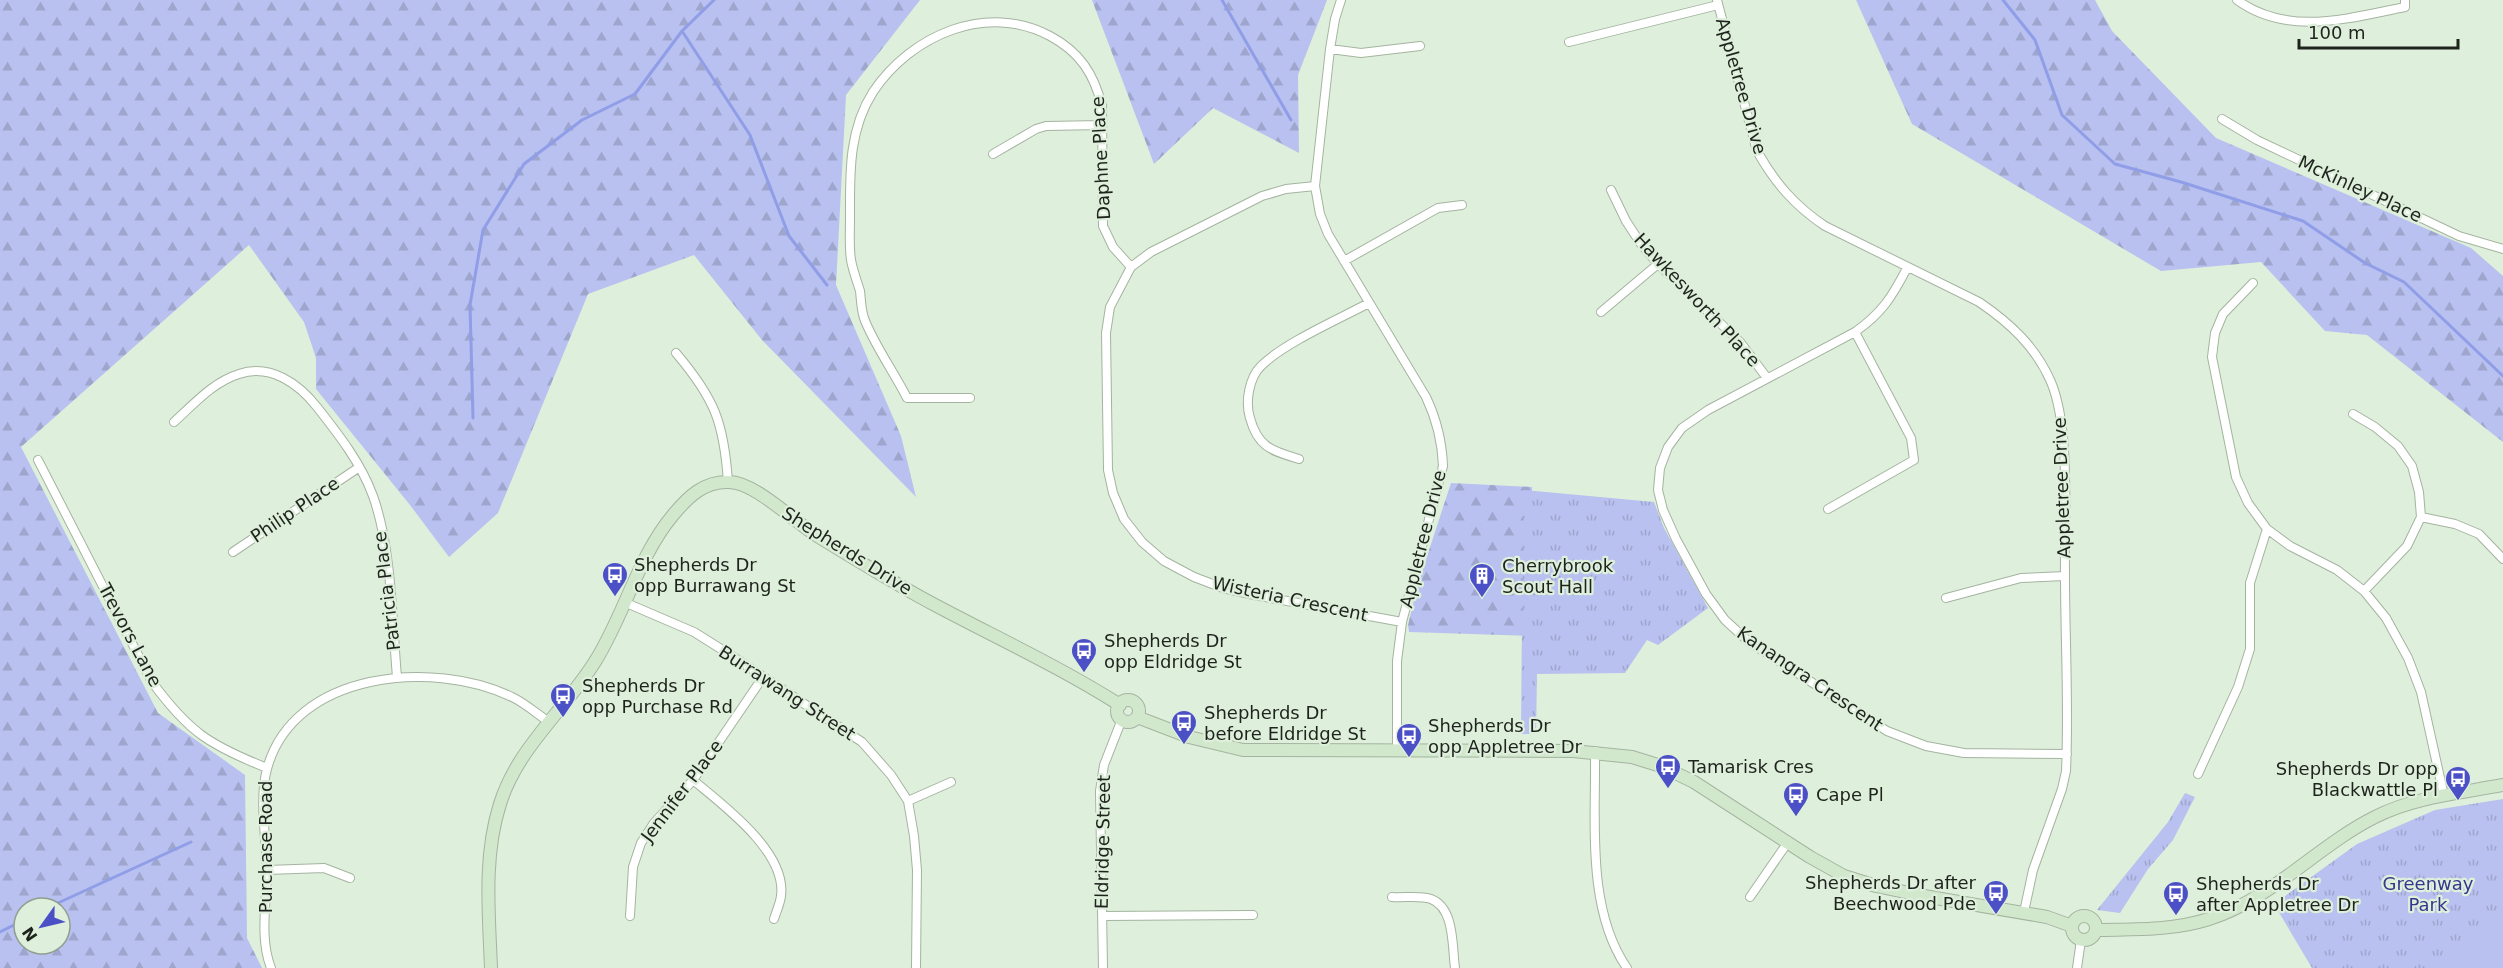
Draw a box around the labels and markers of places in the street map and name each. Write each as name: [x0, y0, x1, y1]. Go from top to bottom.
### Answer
place label: Shepherds Dr opp Burrawang St: [634, 554, 796, 596]
place label: Cherrybrook Scout Hall: [1502, 555, 1614, 597]
bus stop icon: Shepherds Dr opp Burrawang St: [600, 560, 630, 598]
building icon: Cherrybrook Scout Hall: [1467, 561, 1497, 599]
place label: Shepherds Dr opp Eldridge St: [1104, 630, 1242, 672]
bus stop icon: Shepherds Dr opp Eldridge St: [1069, 636, 1099, 674]
place label: Shepherds Dr opp Purchase Rd: [582, 675, 733, 717]
bus stop icon: Shepherds Dr opp Purchase Rd: [548, 681, 578, 719]
place label: Shepherds Dr before Eldridge St: [1204, 702, 1366, 744]
bus stop icon: Shepherds Dr before Eldridge St: [1169, 708, 1199, 746]
place label: Shepherds Dr opp Appletree Dr: [1428, 715, 1583, 757]
bus stop icon: Shepherds Dr opp Appletree Dr: [1394, 721, 1424, 759]
bus stop icon: Tamarisk Cres: [1653, 752, 1683, 790]
place label: Tamarisk Cres: [1687, 756, 1814, 777]
place label: Shepherds Dr opp Blackwattle Pl: [2276, 758, 2438, 800]
bus stop icon: Shepherds Dr opp Blackwattle Pl: [2443, 764, 2473, 802]
bus stop icon: Cape Pl: [1781, 780, 1811, 818]
place label: Cape Pl: [1816, 784, 1884, 805]
place label: Shepherds Dr after Beechwood Pde: [1805, 872, 1977, 914]
place label: Shepherds Dr after Appletree Dr: [2196, 873, 2359, 915]
bus stop icon: Shepherds Dr after Beechwood Pde: [1981, 878, 2011, 916]
bus stop icon: Shepherds Dr after Appletree Dr: [2161, 879, 2191, 917]

